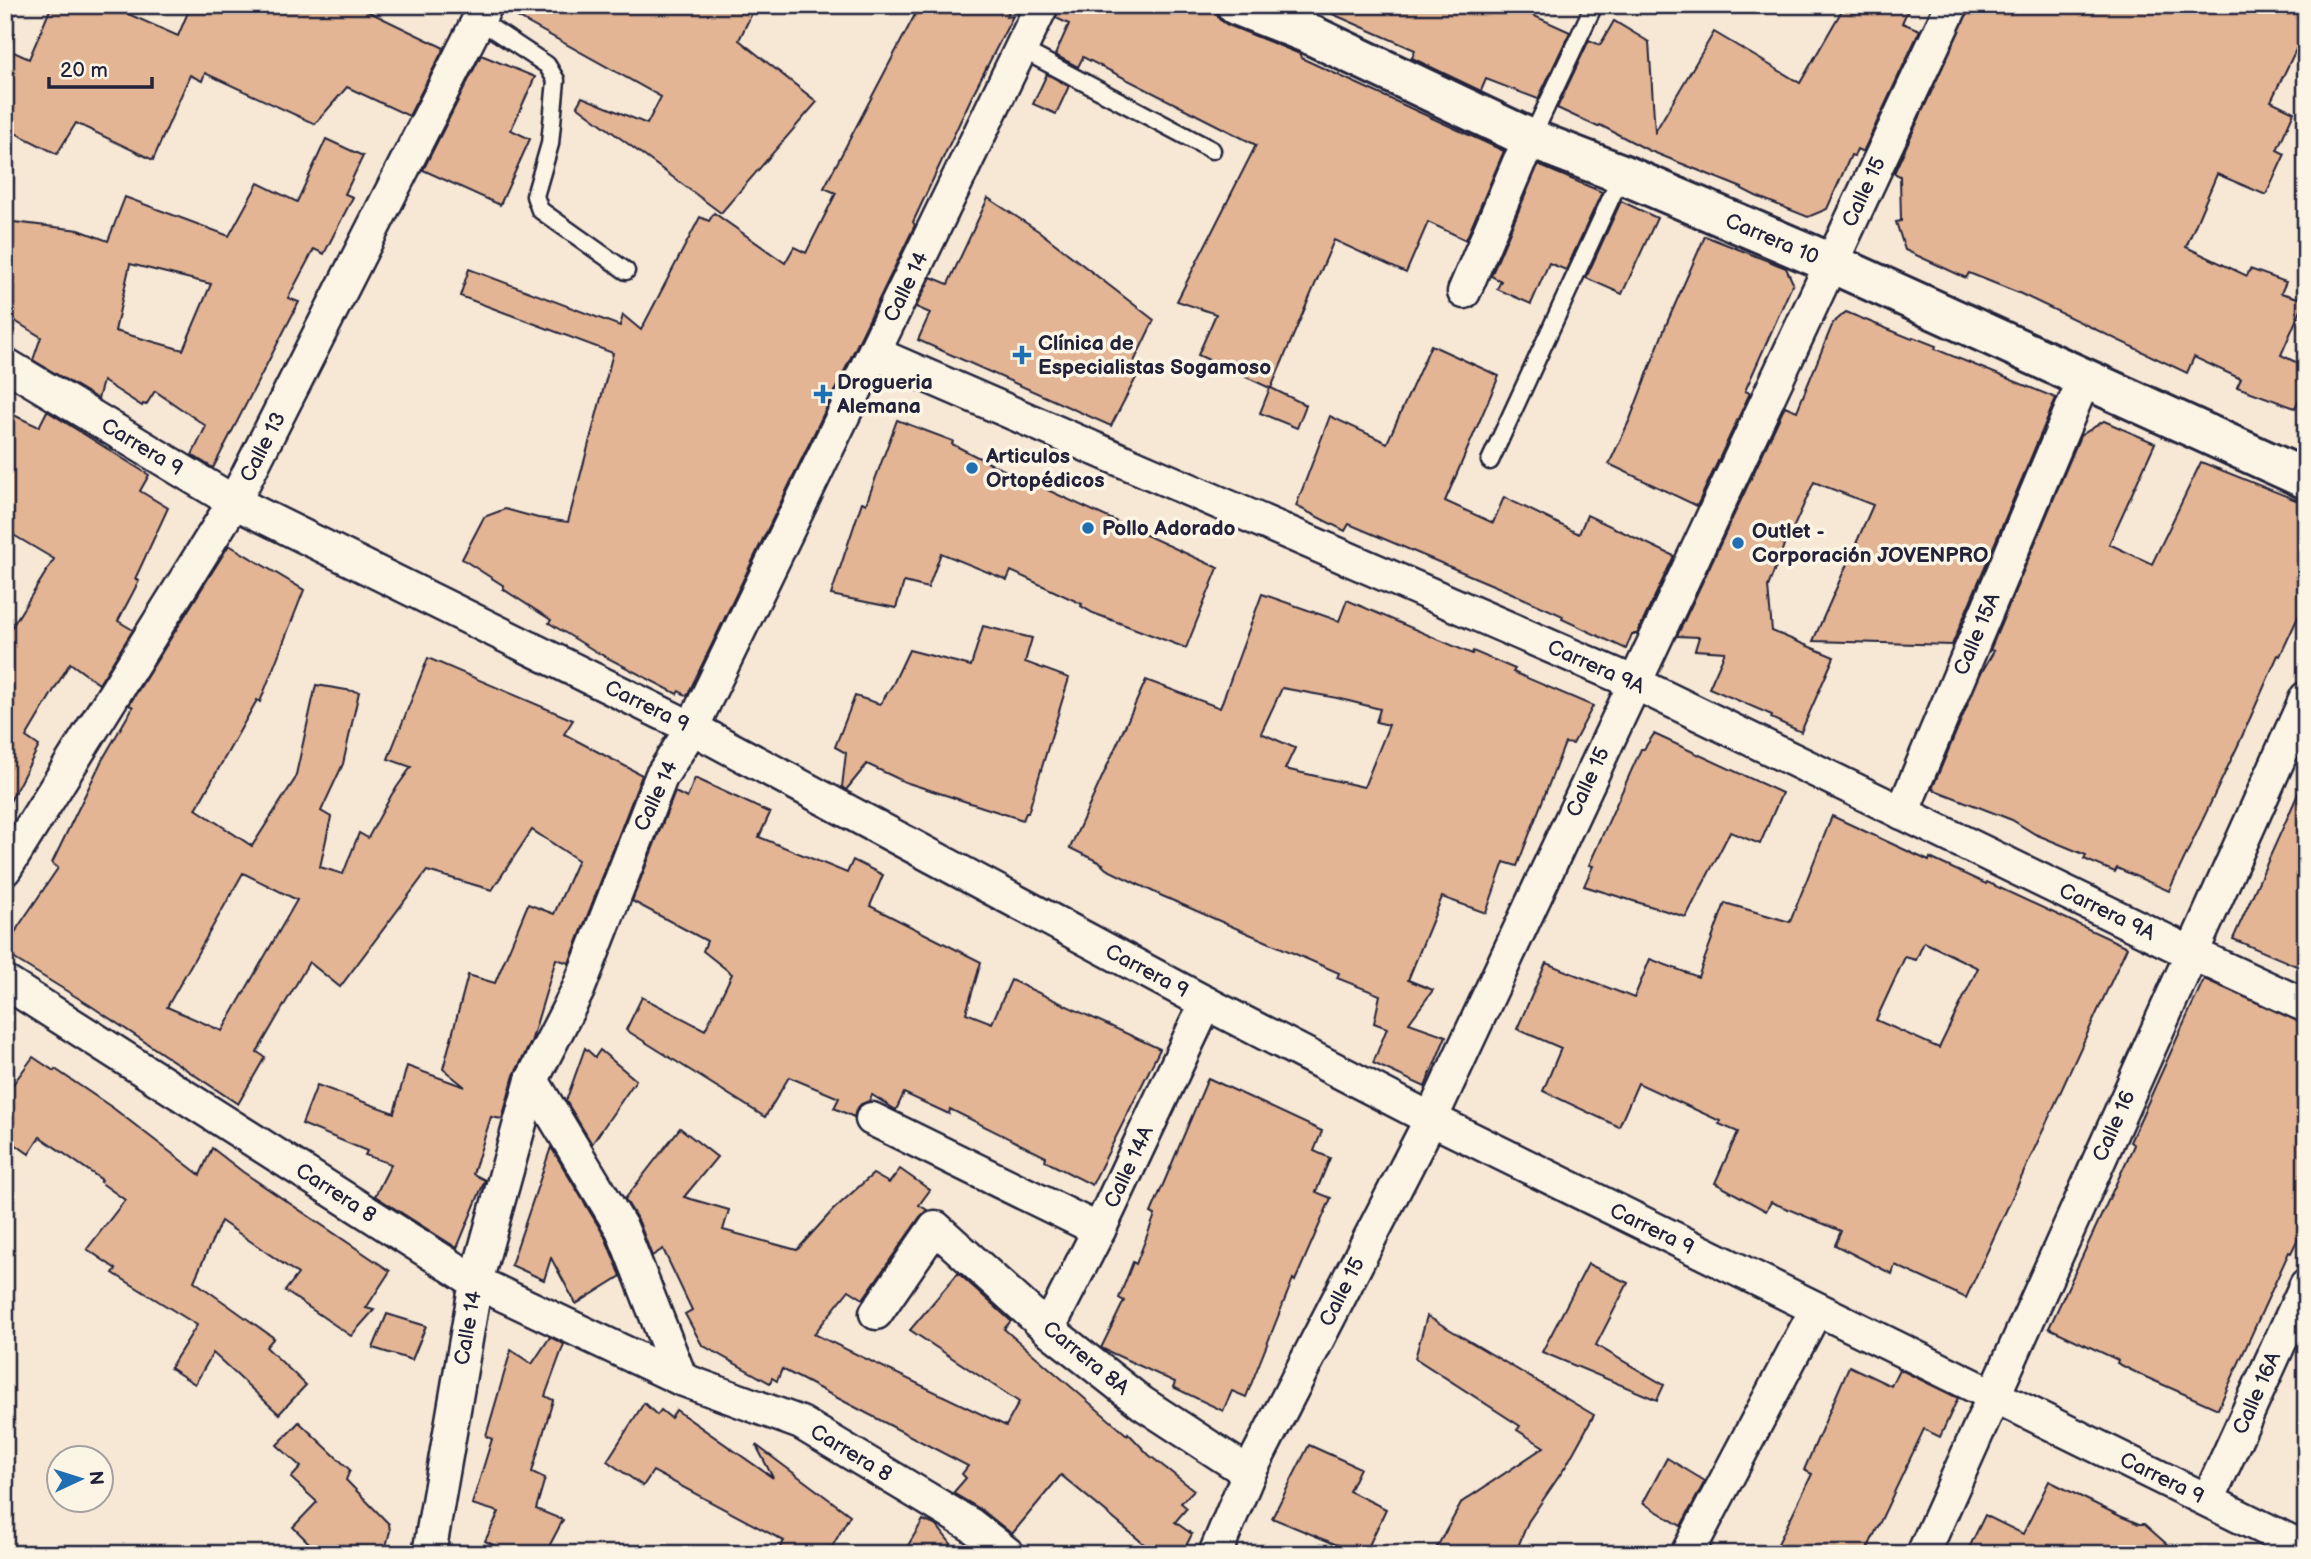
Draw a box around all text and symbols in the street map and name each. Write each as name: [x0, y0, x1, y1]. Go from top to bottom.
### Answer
scale bar: [49, 46, 152, 90]
text: 20 m: [60, 58, 108, 83]
street label: Calle 15: [1837, 153, 1891, 231]
street label: Carrera 10: [1721, 208, 1823, 270]
street label: Calle 14: [878, 248, 934, 326]
place label: Clínica de Especialistas Sogamoso: [1038, 331, 1271, 380]
marker: Clínica de Especialistas Sogamoso: [1012, 345, 1032, 365]
place label: Drogueria Alemana: [836, 370, 933, 419]
marker: Drogueria Alemana: [815, 386, 831, 402]
street label: Calle 13: [235, 408, 291, 486]
street label: Carrera 9: [97, 413, 187, 481]
place label: Articulos Ortopédicos: [985, 444, 1104, 493]
marker: Articulos Ortopédicos: [964, 460, 980, 476]
place label: Pollo Adorado: [1102, 516, 1236, 541]
place label: Outlet - Corporación JOVENPRO: [1752, 519, 1988, 568]
marker: Pollo Adorado: [1080, 520, 1096, 536]
marker: Outlet - Corporación JOVENPRO: [1730, 535, 1746, 551]
street label: Calle 15A: [1948, 589, 2006, 679]
street label: Carrera 9A: [1544, 634, 1649, 700]
street label: Carrera 9: [601, 675, 693, 737]
street label: Calle 15: [1561, 743, 1615, 821]
street label: Calle 14: [629, 757, 683, 835]
street label: Carrera 9A: [2055, 878, 2159, 946]
street label: Carrera 9: [1101, 939, 1193, 1003]
street label: Calle 16: [2087, 1086, 2141, 1165]
street label: Calle 14A: [1099, 1122, 1159, 1212]
street label: Carrera 8: [291, 1158, 381, 1228]
street label: Carrera 9: [1606, 1198, 1698, 1260]
street label: Calle 15: [1314, 1253, 1370, 1331]
street label: Calle 14: [449, 1289, 487, 1367]
street label: Carrera 8A: [1038, 1316, 1134, 1400]
street label: Calle 16A: [2228, 1348, 2286, 1438]
street label: Carrera 8: [806, 1419, 896, 1487]
north arrow: [46, 1444, 116, 1514]
street label: Carrera 9: [2116, 1447, 2208, 1509]
text: N: [83, 1470, 107, 1486]

